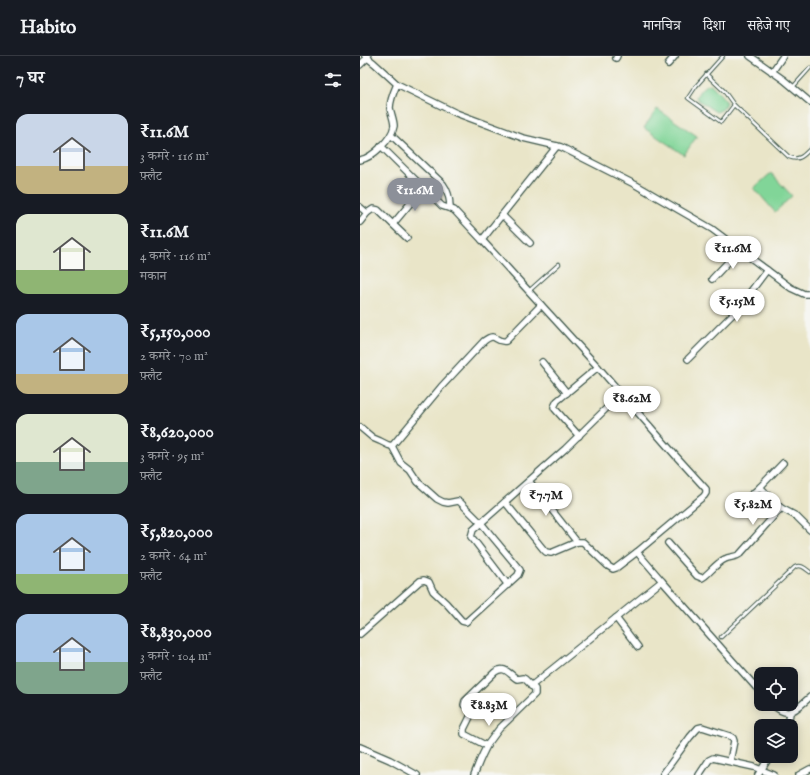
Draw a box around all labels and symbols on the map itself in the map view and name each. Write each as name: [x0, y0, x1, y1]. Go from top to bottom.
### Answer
pin: ₹11.6M: [382, 178, 448, 212]
pin: ₹11.6M: [700, 236, 766, 270]
pin: ₹5.15M: [704, 289, 770, 323]
pin: ₹8.62M: [599, 386, 665, 420]
pin: ₹7.7M: [518, 483, 574, 517]
pin: ₹5.82M: [720, 492, 786, 526]
pin: ₹8.83M: [456, 693, 522, 727]

